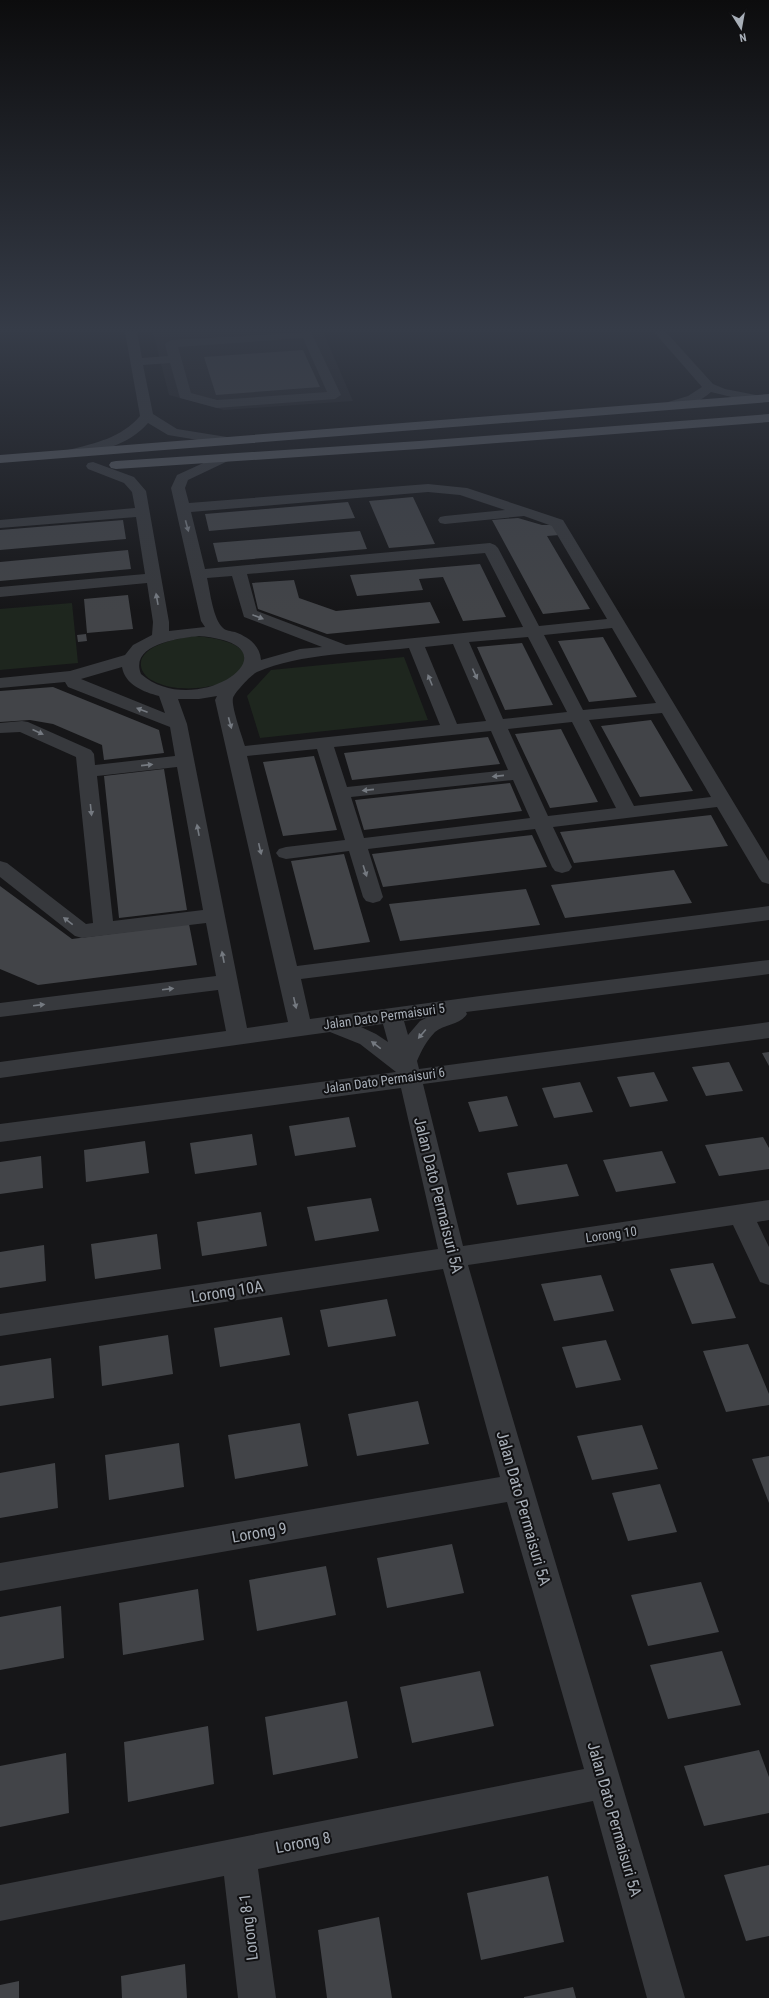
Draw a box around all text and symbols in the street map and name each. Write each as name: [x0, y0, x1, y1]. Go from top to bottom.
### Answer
north arrow: [721, 8, 761, 48]
text: N: [738, 30, 747, 44]
one-way arrow: [184, 520, 190, 532]
one-way arrow: [154, 593, 160, 605]
one-way arrow: [252, 614, 264, 620]
one-way arrow: [472, 669, 478, 680]
one-way arrow: [427, 674, 433, 686]
one-way arrow: [137, 707, 148, 713]
one-way arrow: [227, 717, 233, 729]
one-way arrow: [32, 729, 43, 735]
one-way arrow: [141, 762, 153, 768]
one-way arrow: [492, 773, 504, 779]
one-way arrow: [362, 787, 375, 793]
one-way arrow: [88, 804, 94, 816]
one-way arrow: [195, 823, 201, 836]
one-way arrow: [257, 843, 263, 856]
one-way arrow: [362, 865, 368, 877]
one-way arrow: [63, 917, 74, 925]
one-way arrow: [219, 951, 225, 963]
one-way arrow: [162, 986, 174, 992]
one-way arrow: [292, 998, 298, 1010]
street label: Jalan Dato Permaisuri 5: [322, 1001, 446, 1032]
one-way arrow: [33, 1002, 45, 1009]
one-way arrow: [417, 1028, 426, 1039]
one-way arrow: [370, 1040, 381, 1049]
street label: Jalan Dato Permaisuri 6: [322, 1065, 446, 1096]
street label: Jalan Dato Permaisuri 5A: [410, 1115, 467, 1275]
street label: Lorong 10: [584, 1223, 638, 1246]
street label: Lorong 10A: [190, 1276, 264, 1307]
street label: Jalan Dato Permaisuri 5A: [492, 1429, 555, 1588]
street label: Lorong 9: [230, 1518, 288, 1547]
street label: Jalan Dato Permaisuri 5A: [583, 1740, 646, 1899]
street label: Lorong 8: [274, 1828, 332, 1857]
street label: Lorong 8-1: [235, 1892, 262, 1962]

